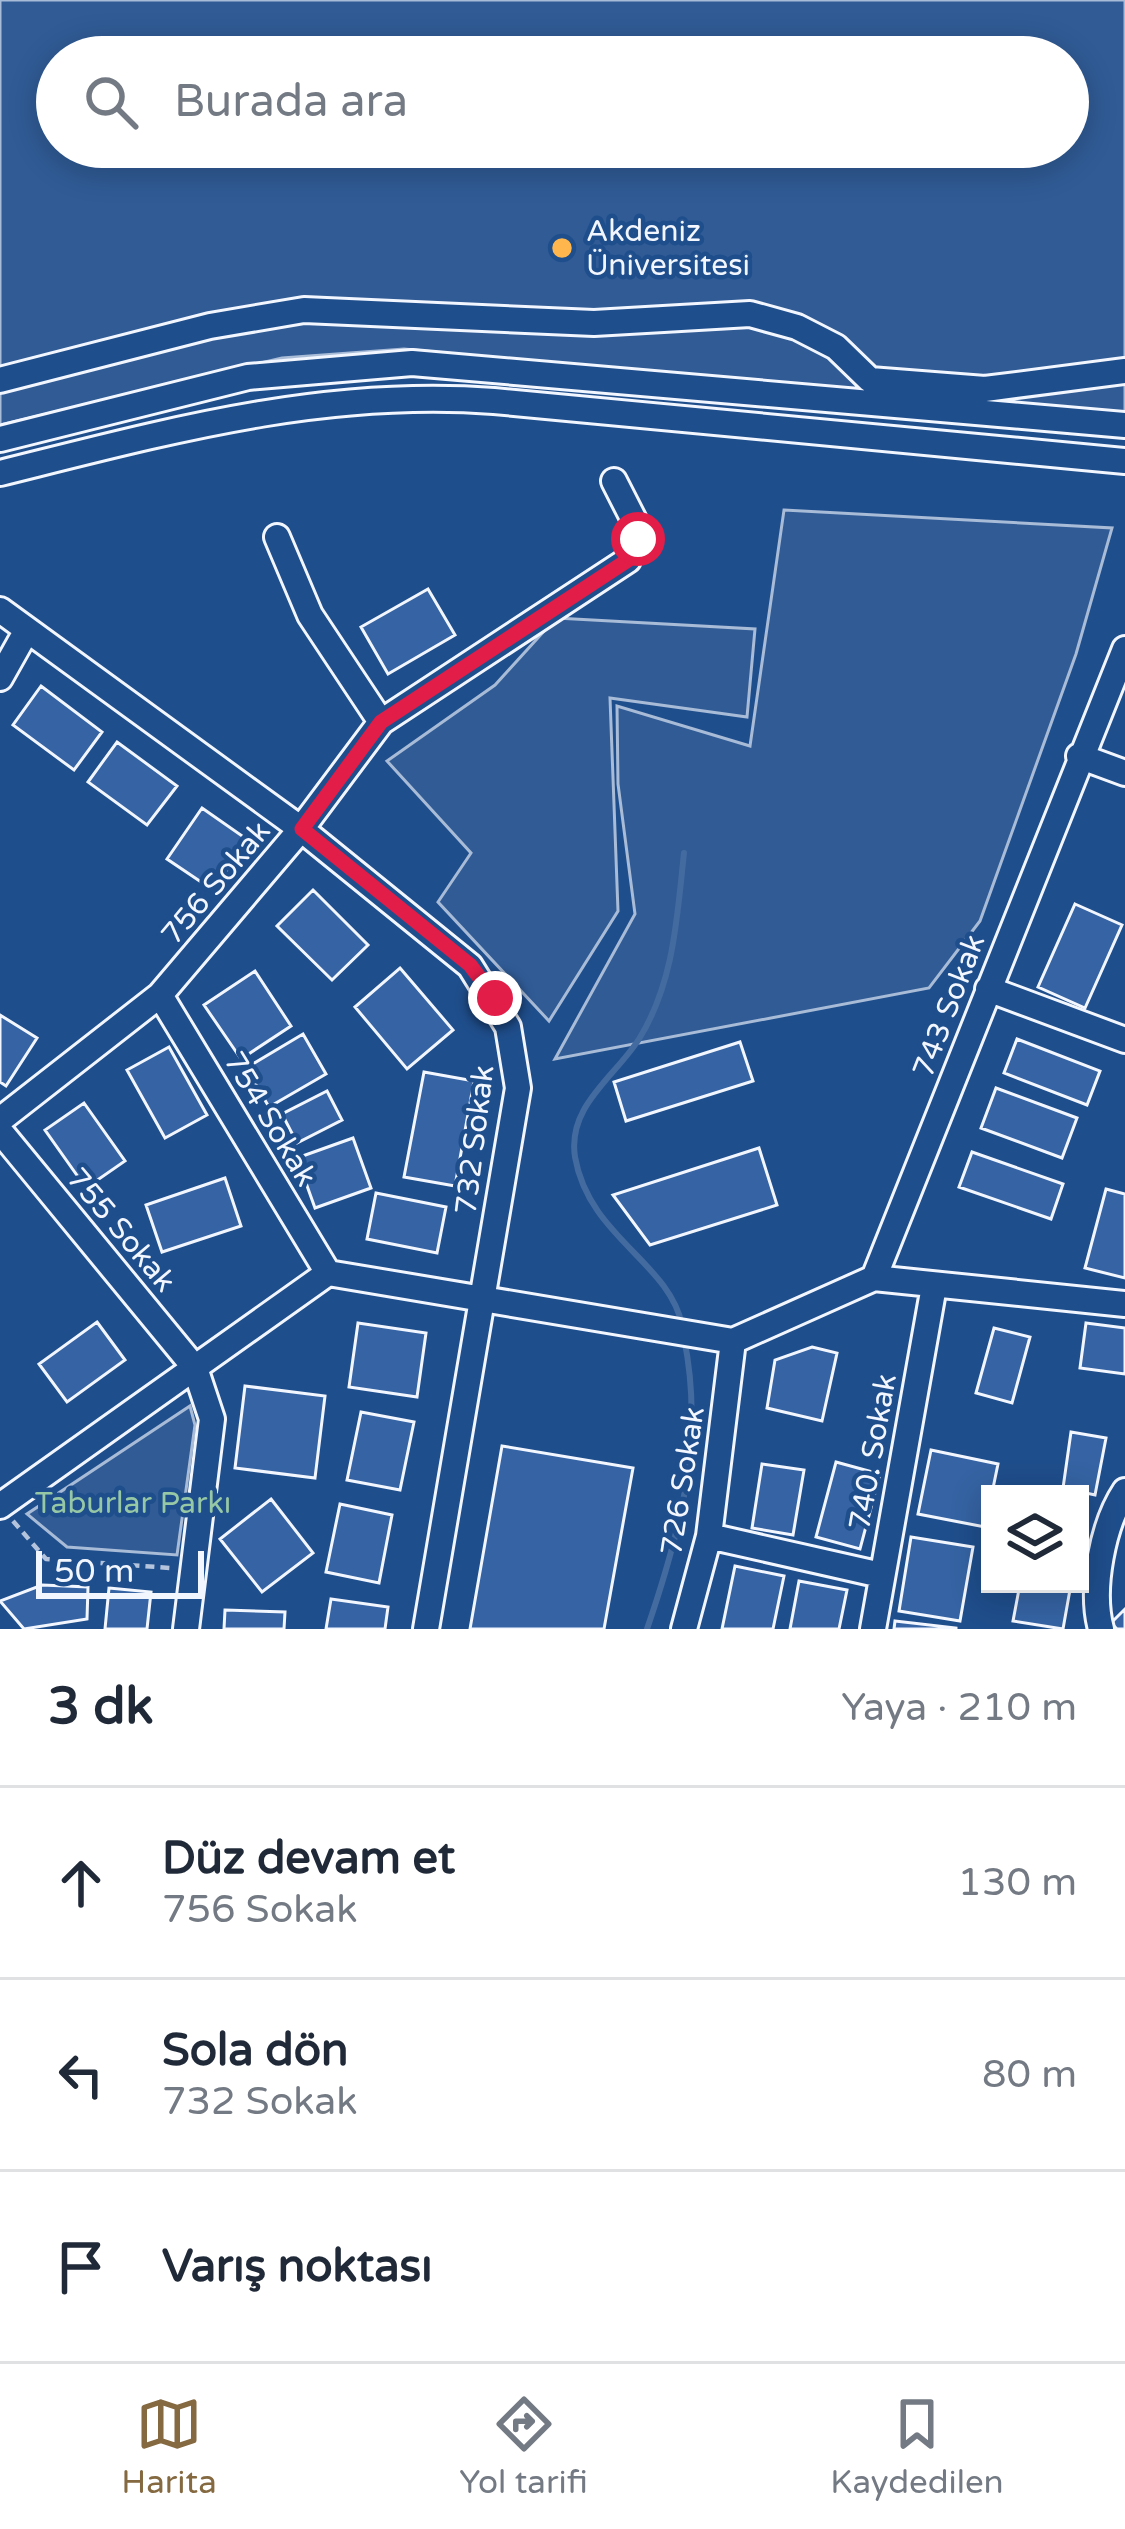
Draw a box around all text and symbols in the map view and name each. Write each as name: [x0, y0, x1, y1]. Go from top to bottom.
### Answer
search box: [36, 36, 1089, 168]
icon: search: [78, 69, 144, 135]
text: Burada ara: [174, 75, 408, 129]
place label: Akdeniz Üniversitesi: [586, 213, 750, 284]
marker: Akdeniz Üniversitesi: [549, 235, 575, 261]
route start: [611, 512, 665, 566]
street label: 756 Sokak: [154, 814, 278, 952]
street label: 743 Sokak: [905, 929, 993, 1083]
route end: [468, 971, 522, 1025]
street label: 754 Sokak: [215, 1045, 325, 1193]
street label: 732 Sokak: [447, 1063, 503, 1217]
street label: 755 Sokak: [59, 1161, 183, 1299]
street label: 740. Sokak: [841, 1371, 905, 1533]
street label: 726 Sokak: [653, 1404, 713, 1558]
park label: Taburlar Parkı: [35, 1485, 231, 1522]
map controls: [981, 1485, 1089, 1593]
button: layers: [981, 1485, 1089, 1593]
scale bar: [36, 1545, 204, 1598]
text: 50 m: [54, 1552, 134, 1591]
text: 3 dk: [48, 1676, 153, 1738]
text: Yaya · 210 m: [841, 1684, 1077, 1731]
text: Düz devam et: [162, 1832, 455, 1886]
icon: ahead: [48, 1850, 114, 1916]
text: 130 m: [958, 1859, 1077, 1906]
text: 756 Sokak: [162, 1886, 357, 1933]
text: Sola dön: [162, 2024, 348, 2078]
icon: left: [48, 2042, 114, 2108]
text: 80 m: [982, 2051, 1077, 2098]
text: 732 Sokak: [162, 2078, 357, 2125]
icon: arrive: [48, 2234, 114, 2300]
text: Varış noktası: [162, 2240, 432, 2294]
tab: Harita: [121, 2391, 217, 2502]
tab: Yol tarifi: [459, 2391, 588, 2502]
tab: Kaydedilen: [830, 2391, 1004, 2502]

